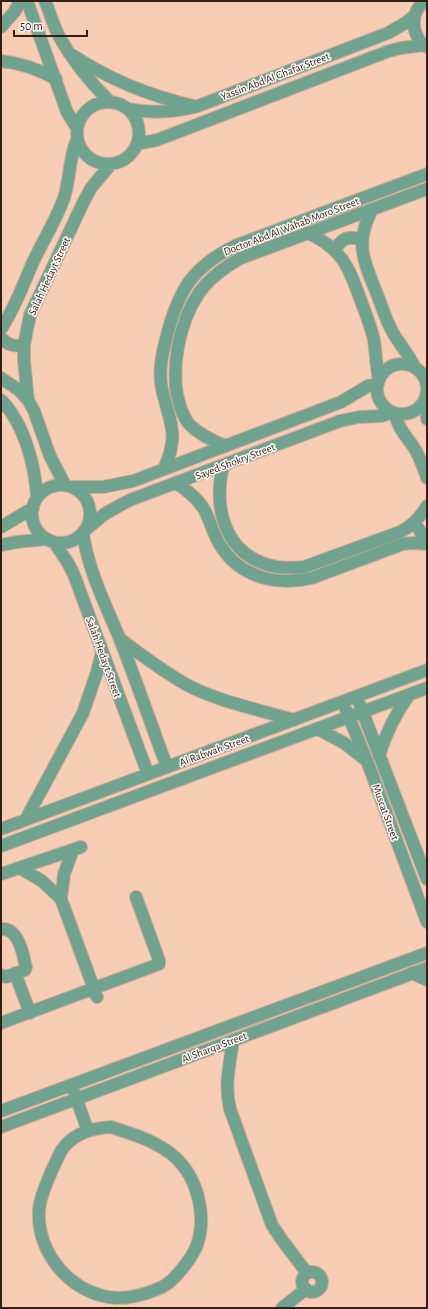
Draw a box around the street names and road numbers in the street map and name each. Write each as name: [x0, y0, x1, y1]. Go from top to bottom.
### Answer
street label: Yassin Abd Al Ghafar Street: [219, 50, 332, 102]
street label: Doctor Abd Al Wahab Moro Street: [222, 195, 361, 257]
street label: Salah Hedayt Street: [27, 235, 72, 317]
street label: Sayed Shokry Street: [194, 441, 277, 482]
street label: Salah Hedayt Street: [84, 616, 123, 699]
street label: Al Rabwah Street: [178, 733, 251, 768]
street label: Muscat Street: [370, 783, 401, 842]
street label: Al Sharqa Street: [180, 1030, 249, 1065]

